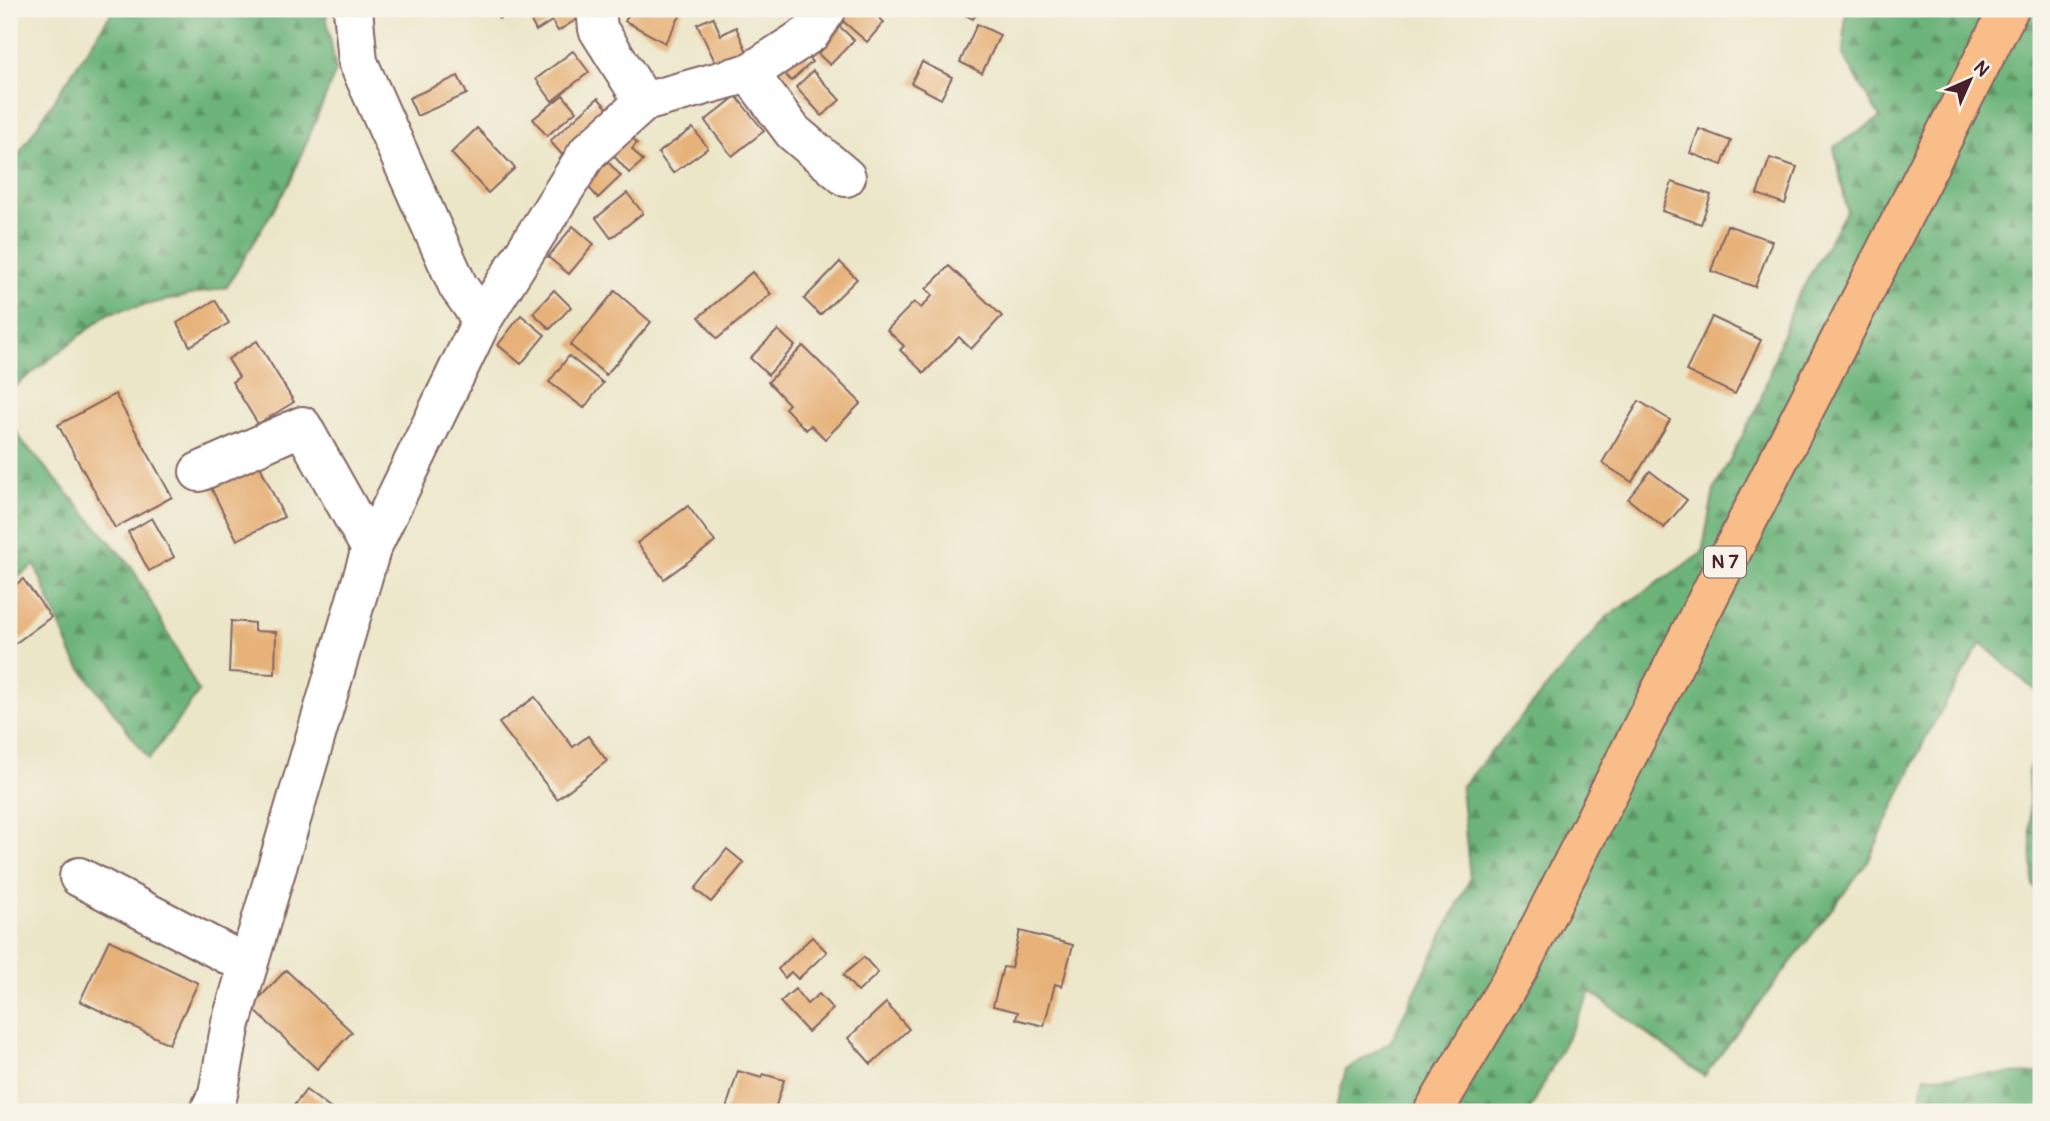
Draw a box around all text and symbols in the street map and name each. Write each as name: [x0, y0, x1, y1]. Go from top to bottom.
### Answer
north arrow: [1934, 46, 2004, 116]
text: N: [1968, 56, 1994, 82]
road number: N 7: [1704, 547, 1746, 578]

